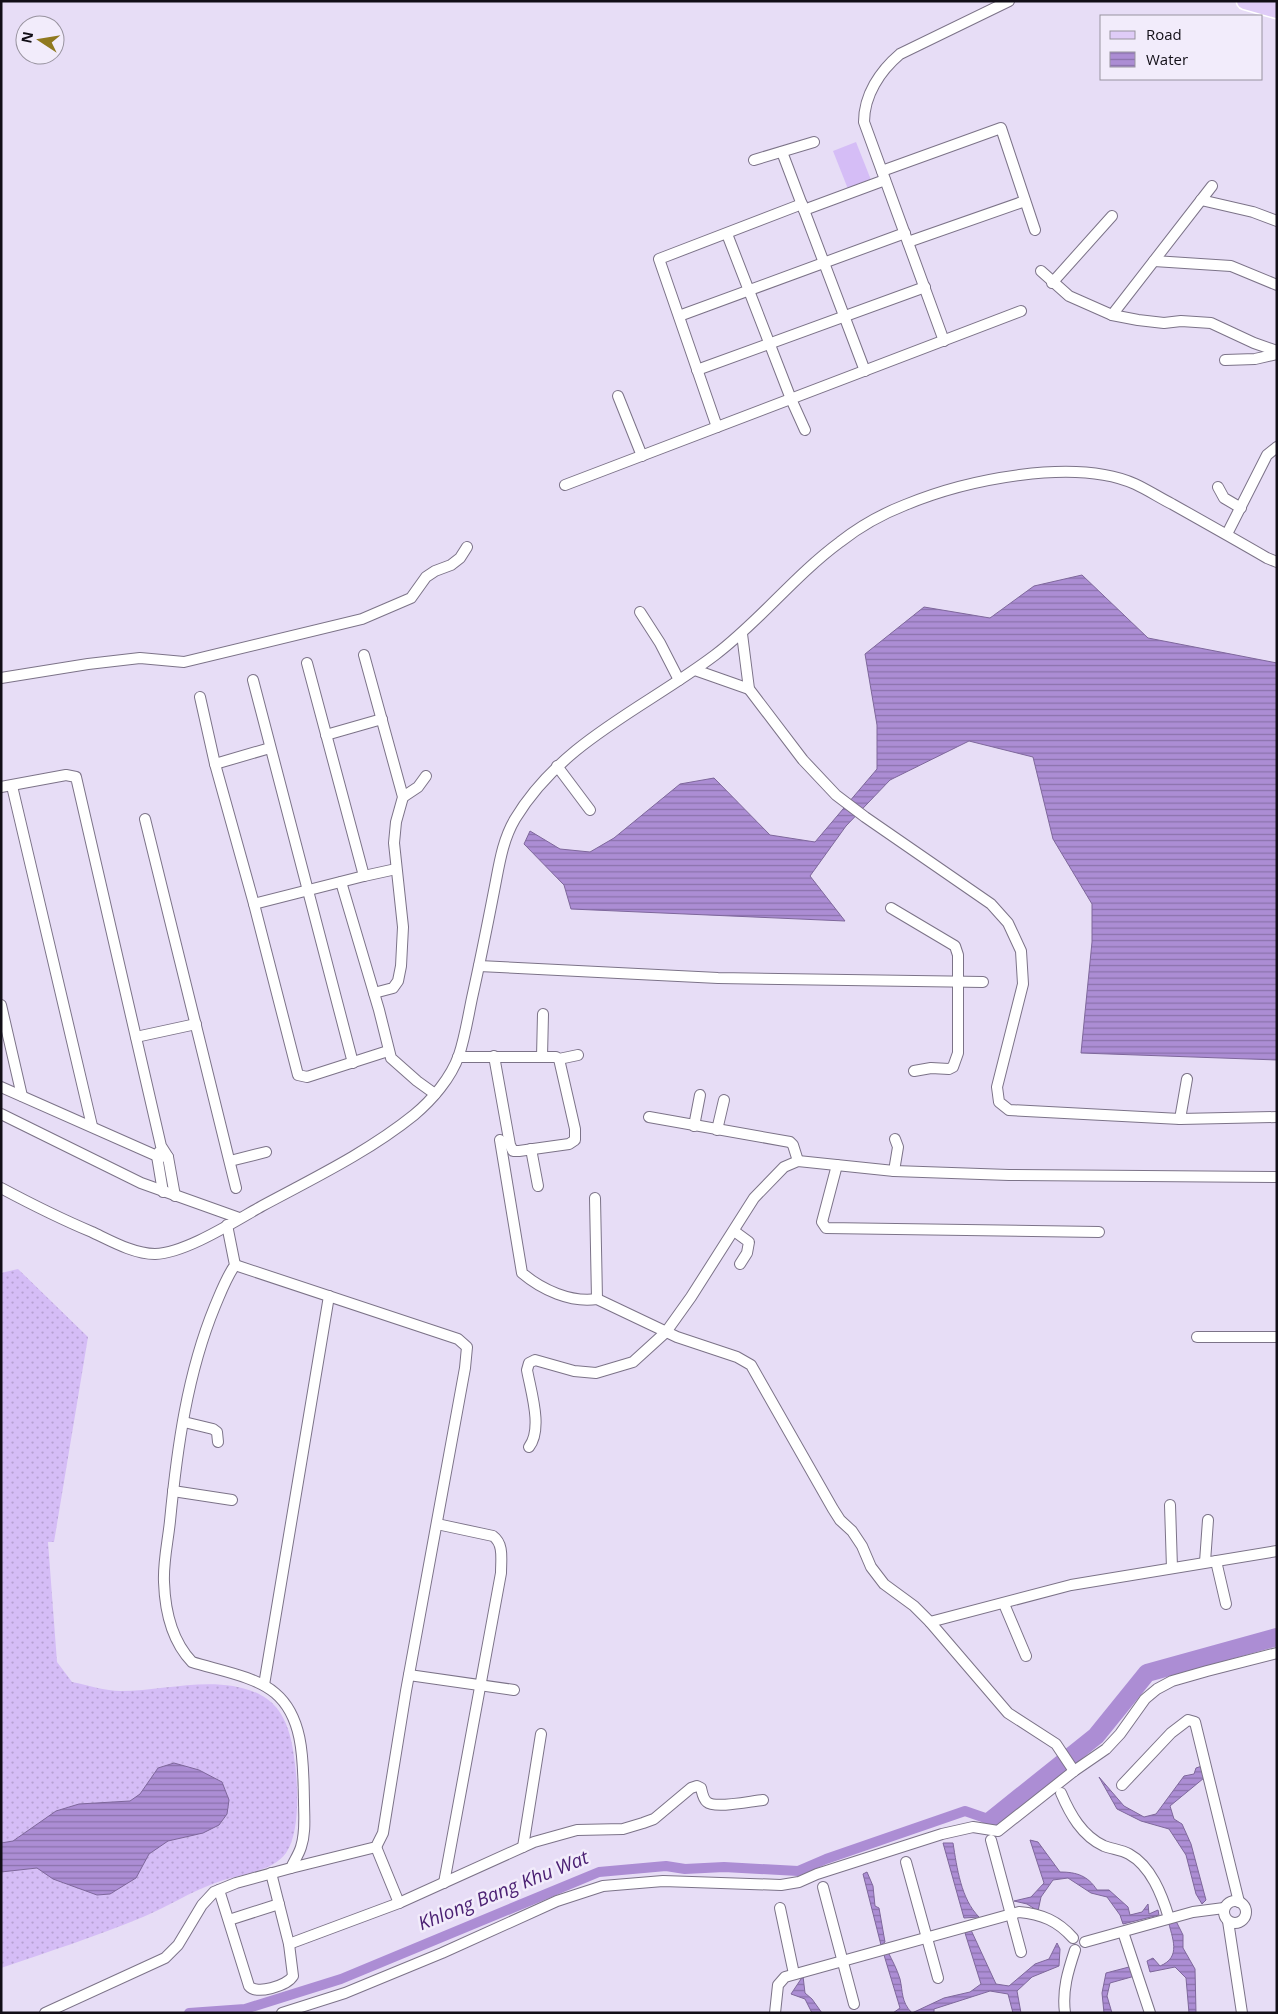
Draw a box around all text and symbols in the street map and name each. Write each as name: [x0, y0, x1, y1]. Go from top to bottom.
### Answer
north arrow: [15, 15, 65, 65]
legend: [1100, 15, 1263, 80]
text: Road: [1146, 24, 1182, 44]
text: N: [16, 30, 37, 45]
text: Water: [1146, 49, 1188, 69]
water label: Khlong Bang Khu Wat: [414, 1844, 593, 1936]

